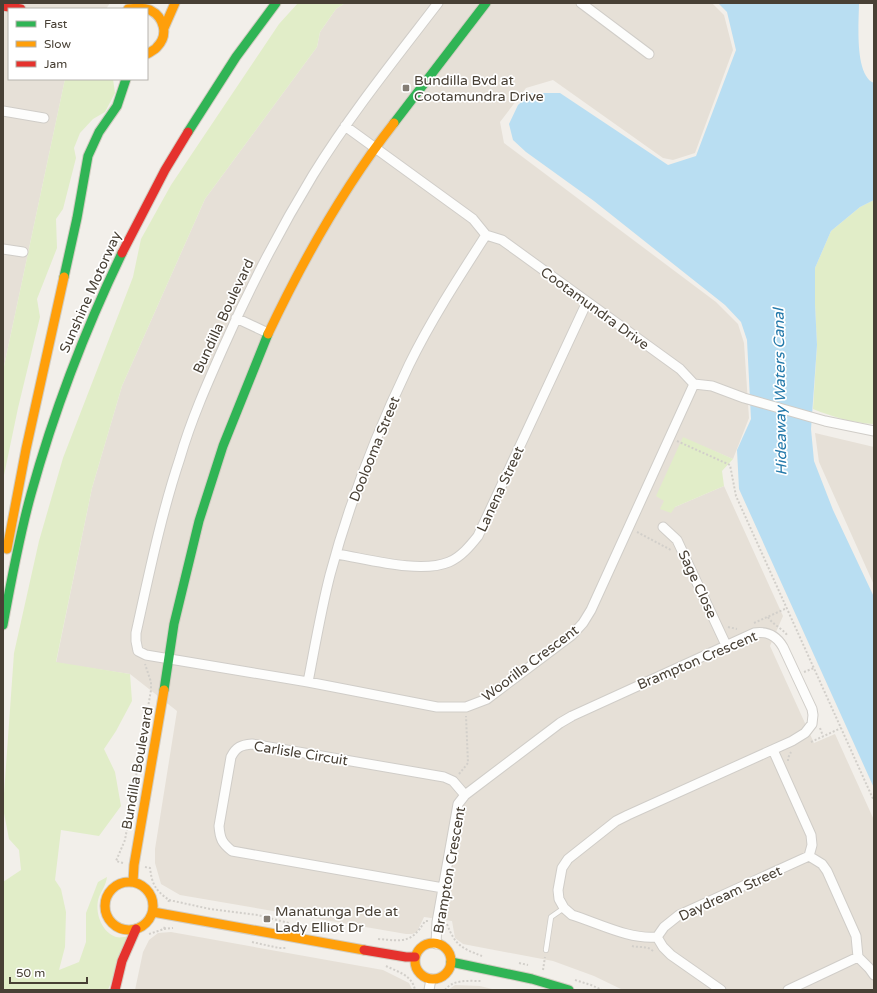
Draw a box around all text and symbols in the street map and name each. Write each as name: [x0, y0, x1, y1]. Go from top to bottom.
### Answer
legend: [8, 8, 148, 80]
text: Fast: [44, 17, 68, 31]
text: Slow: [44, 37, 71, 51]
text: Jam: [44, 57, 67, 71]
place label: Bundilla Bvd at Cootamundra Drive: [414, 72, 544, 105]
marker: Bundilla Bvd at Cootamundra Drive: [401, 83, 411, 93]
street label: Sunshine Motorway: [56, 228, 125, 356]
street label: Bundilla Boulevard: [189, 256, 257, 376]
street label: Cootamundra Drive: [537, 263, 652, 353]
water label: Hideaway Waters Canal: [770, 306, 790, 476]
street label: Doolooma Street: [346, 393, 404, 504]
street label: Lanena Street: [473, 443, 528, 535]
street label: Sage Close: [674, 547, 721, 621]
street label: Woorilla Crescent: [479, 621, 582, 705]
street label: Brampton Crescent: [635, 627, 760, 693]
street label: Bundilla Boulevard: [118, 705, 157, 831]
street label: Carlisle Circuit: [253, 738, 350, 769]
street label: Brampton Crescent: [430, 805, 469, 935]
street label: Daydream Street: [676, 862, 785, 925]
place label: Manatunga Pde at Lady Elliot Dr: [275, 903, 399, 936]
marker: Manatunga Pde at Lady Elliot Dr: [262, 914, 272, 924]
scale bar: [10, 959, 87, 985]
text: 50 m: [16, 966, 45, 980]

